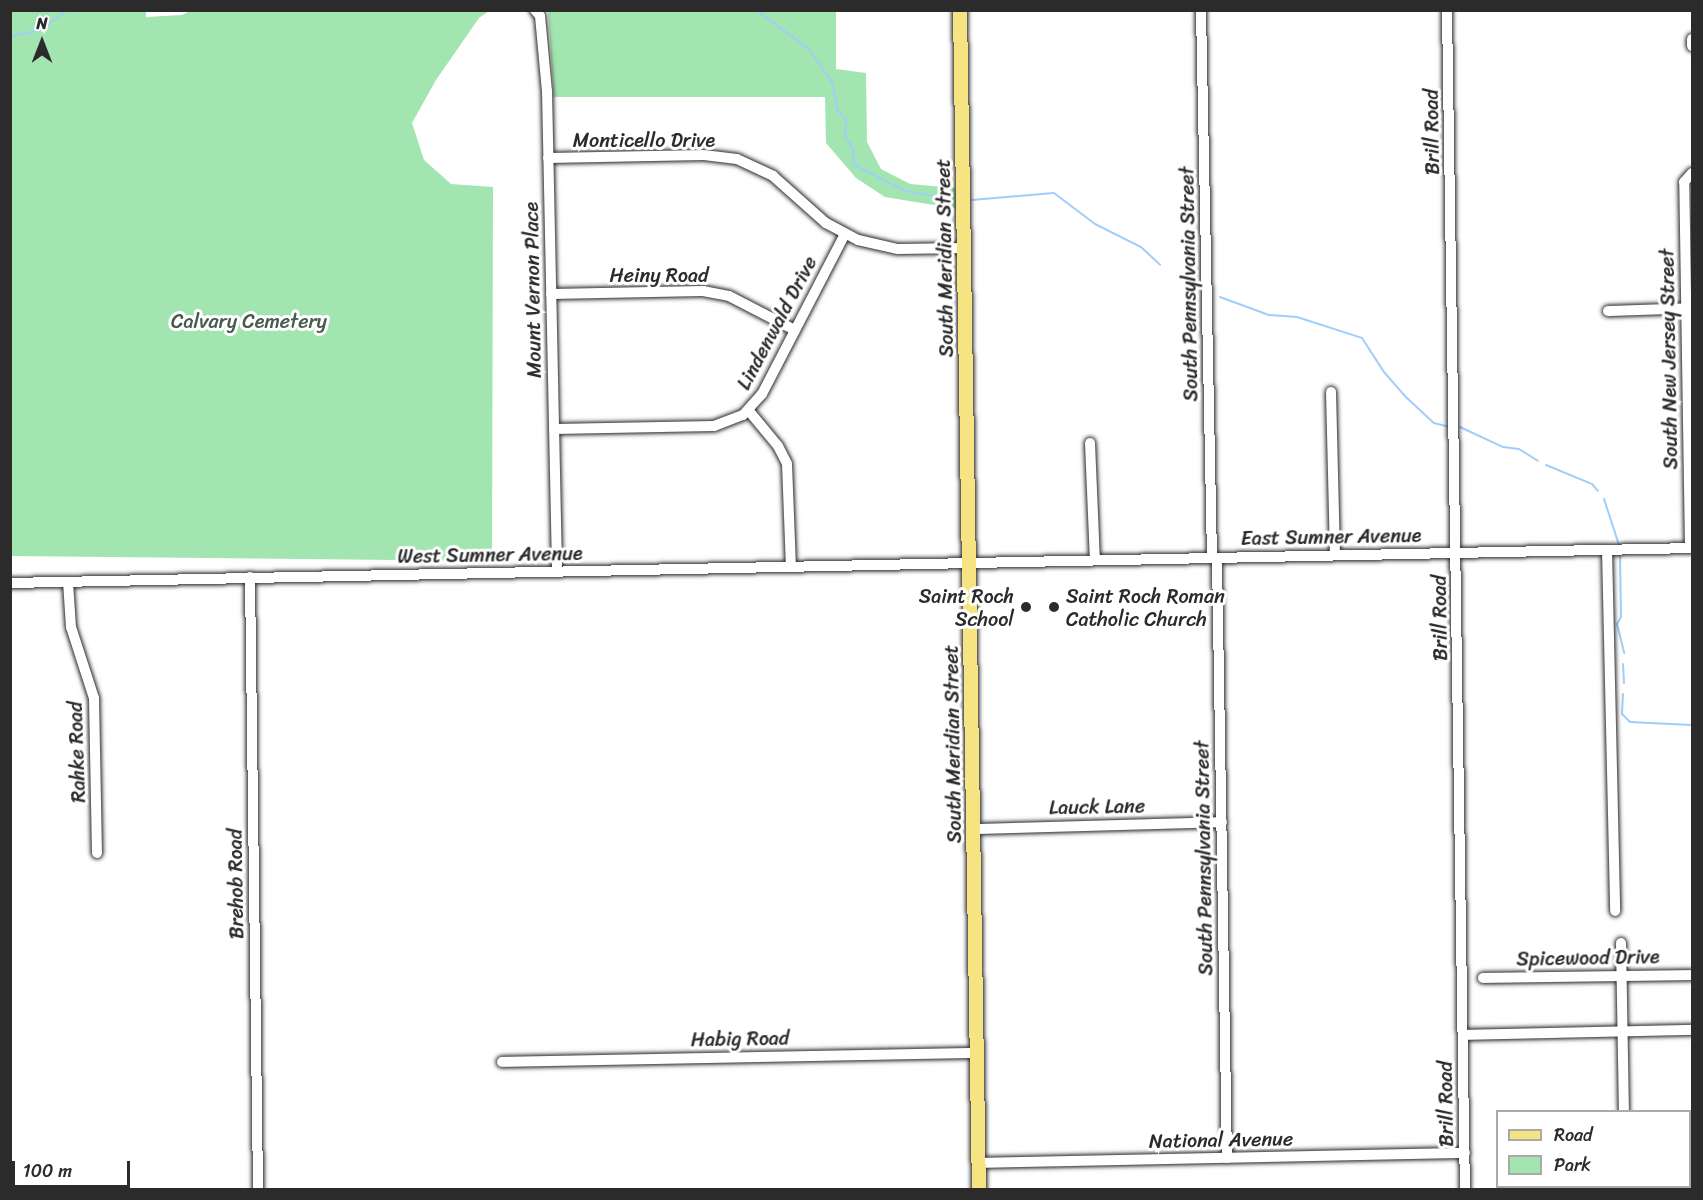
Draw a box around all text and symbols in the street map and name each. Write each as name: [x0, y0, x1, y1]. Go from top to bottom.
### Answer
text: N: [36, 9, 48, 38]
north arrow: [12, 12, 72, 72]
street label: Brill Road: [1419, 89, 1445, 175]
street label: Monticello Drive: [572, 128, 716, 152]
street label: South Meridian Street: [931, 159, 959, 357]
street label: South Pennsylvania Street: [1175, 166, 1203, 402]
street label: Mount Vernon Place: [519, 202, 547, 378]
street label: South New Jersey Street: [1655, 248, 1683, 470]
street label: Lindenwald Drive: [732, 252, 822, 394]
street label: Heiny Road: [609, 263, 709, 287]
park label: Calvary Cemetery: [171, 309, 327, 333]
street label: East Sumner Avenue: [1240, 523, 1422, 551]
street label: West Sumner Avenue: [397, 541, 583, 569]
street label: Brill Road: [1427, 575, 1453, 661]
place label: Saint Roch School: [918, 584, 1014, 631]
place label: Saint Roch Roman Catholic Church: [1066, 584, 1225, 631]
marker: Saint Roch School: [1019, 600, 1033, 614]
marker: Saint Roch Roman Catholic Church: [1047, 600, 1061, 614]
street label: South Meridian Street: [939, 645, 967, 843]
street label: Rahke Road: [63, 701, 91, 803]
street label: South Pennsylvania Street: [1190, 740, 1218, 976]
street label: Lauck Lane: [1049, 794, 1145, 820]
street label: Brehob Road: [223, 829, 249, 939]
street label: Spicewood Drive: [1516, 945, 1660, 971]
street label: Habig Road: [690, 1026, 790, 1052]
street label: Brill Road: [1433, 1061, 1459, 1147]
legend: [1496, 1110, 1691, 1188]
text: Road: [1554, 1119, 1593, 1151]
street label: National Avenue: [1149, 1127, 1293, 1153]
scale bar: [15, 1149, 134, 1187]
text: Park: [1554, 1149, 1591, 1181]
text: 100 m: [23, 1155, 72, 1187]

